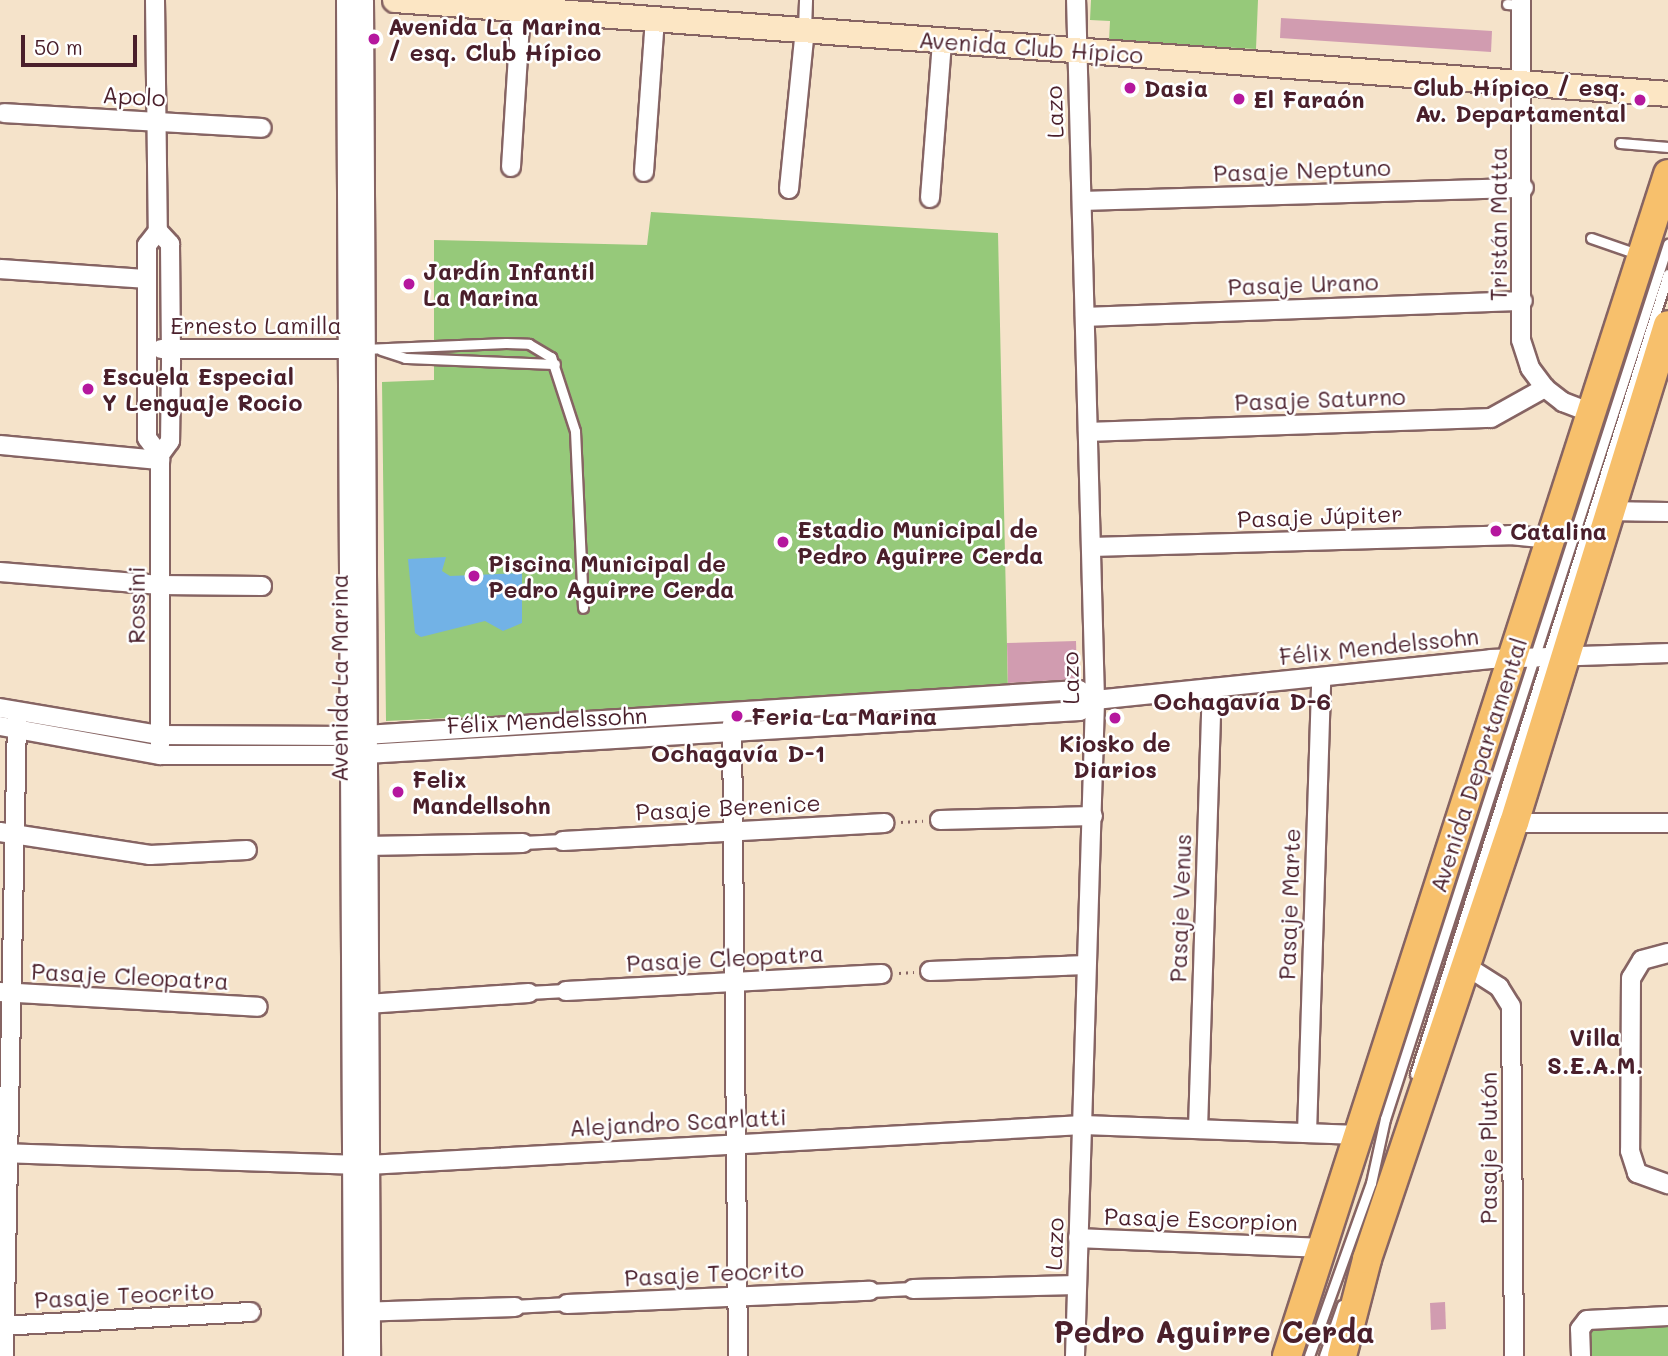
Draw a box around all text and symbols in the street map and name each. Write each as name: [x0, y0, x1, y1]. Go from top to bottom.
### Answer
place label: Avenida La Marina / esq. Club Hípico: [388, 12, 601, 66]
scale bar: [24, 21, 140, 65]
street label: Avenida Club Hípico: [918, 25, 1144, 69]
marker: Avenida La Marina / esq. Club Hípico: [366, 31, 382, 47]
text: 50 m: [34, 33, 83, 60]
place label: Club Hípico / esq. Av. Departamental: [1413, 73, 1626, 127]
place label: Dasia: [1144, 74, 1208, 102]
marker: Dasia: [1122, 80, 1138, 96]
street label: Apolo: [102, 81, 166, 111]
street label: Lazo: [1039, 85, 1069, 139]
place label: El Faraón: [1253, 85, 1364, 113]
marker: El Faraón: [1231, 91, 1247, 107]
marker: Club Hípico / esq. Av. Departamental: [1632, 92, 1648, 108]
street label: Tristán Matta: [1484, 147, 1512, 301]
street label: Pasaje Neptuno: [1213, 153, 1391, 187]
place label: Jardín Infantil La Marina: [423, 257, 595, 311]
street label: Pasaje Urano: [1227, 268, 1379, 300]
marker: Jardín Infantil La Marina: [401, 276, 417, 292]
street label: Ernesto Lamilla: [170, 311, 342, 339]
place label: Escuela Especial Y Lenguaje Rocio: [102, 362, 303, 416]
marker: Escuela Especial Y Lenguaje Rocio: [80, 381, 96, 397]
street label: Pasaje Saturno: [1234, 382, 1406, 416]
street label: Pasaje Júpiter: [1237, 499, 1403, 533]
place label: Estadio Municipal de Pedro Aguirre Cerda: [797, 515, 1043, 569]
place label: Catalina: [1510, 517, 1607, 545]
marker: Catalina: [1488, 523, 1504, 539]
marker: Estadio Municipal de Pedro Aguirre Cerda: [775, 534, 791, 550]
place label: Piscina Municipal de Pedro Aguirre Cerda: [488, 549, 734, 603]
street label: Rossini: [122, 566, 150, 644]
marker: Piscina Municipal de Pedro Aguirre Cerda: [466, 568, 482, 584]
street label: Avenida La Marina: [325, 574, 353, 782]
street label: Félix Mendelssohn: [1278, 622, 1480, 670]
street label: Avenida Departamental: [1424, 634, 1532, 896]
street label: Lazo: [1056, 651, 1084, 705]
district label: Ochagavía D-6: [1153, 687, 1331, 715]
street label: Félix Mendelssohn: [446, 701, 648, 739]
place label: Feria La Marina: [751, 702, 937, 730]
marker: Feria La Marina: [729, 708, 745, 724]
marker: Kiosko de Diarios: [1107, 710, 1123, 726]
place label: Kiosko de Diarios: [1059, 729, 1171, 783]
district label: Ochagavía D-1: [651, 739, 825, 767]
place label: Felix Mandellsohn: [412, 765, 551, 819]
marker: Felix Mandellsohn: [390, 784, 406, 800]
street label: Pasaje Berenice: [635, 788, 821, 826]
street label: Pasaje Marte: [1273, 828, 1305, 980]
street label: Pasaje Venus: [1164, 833, 1196, 983]
street label: Pasaje Cleopatra: [626, 939, 824, 977]
street label: Pasaje Cleopatra: [31, 957, 229, 995]
district label: Villa S.E.A.M.: [1547, 1023, 1643, 1079]
street label: Pasaje Plutón: [1474, 1072, 1502, 1224]
street label: Alejandro Scarlatti: [569, 1103, 787, 1141]
street label: Pasaje Escorpion: [1104, 1202, 1298, 1236]
street label: Lazo: [1039, 1217, 1069, 1271]
street label: Pasaje Teocrito: [624, 1255, 804, 1291]
street label: Pasaje Teocrito: [34, 1277, 214, 1313]
district label: Pedro Aguirre Cerda: [1053, 1313, 1375, 1349]

